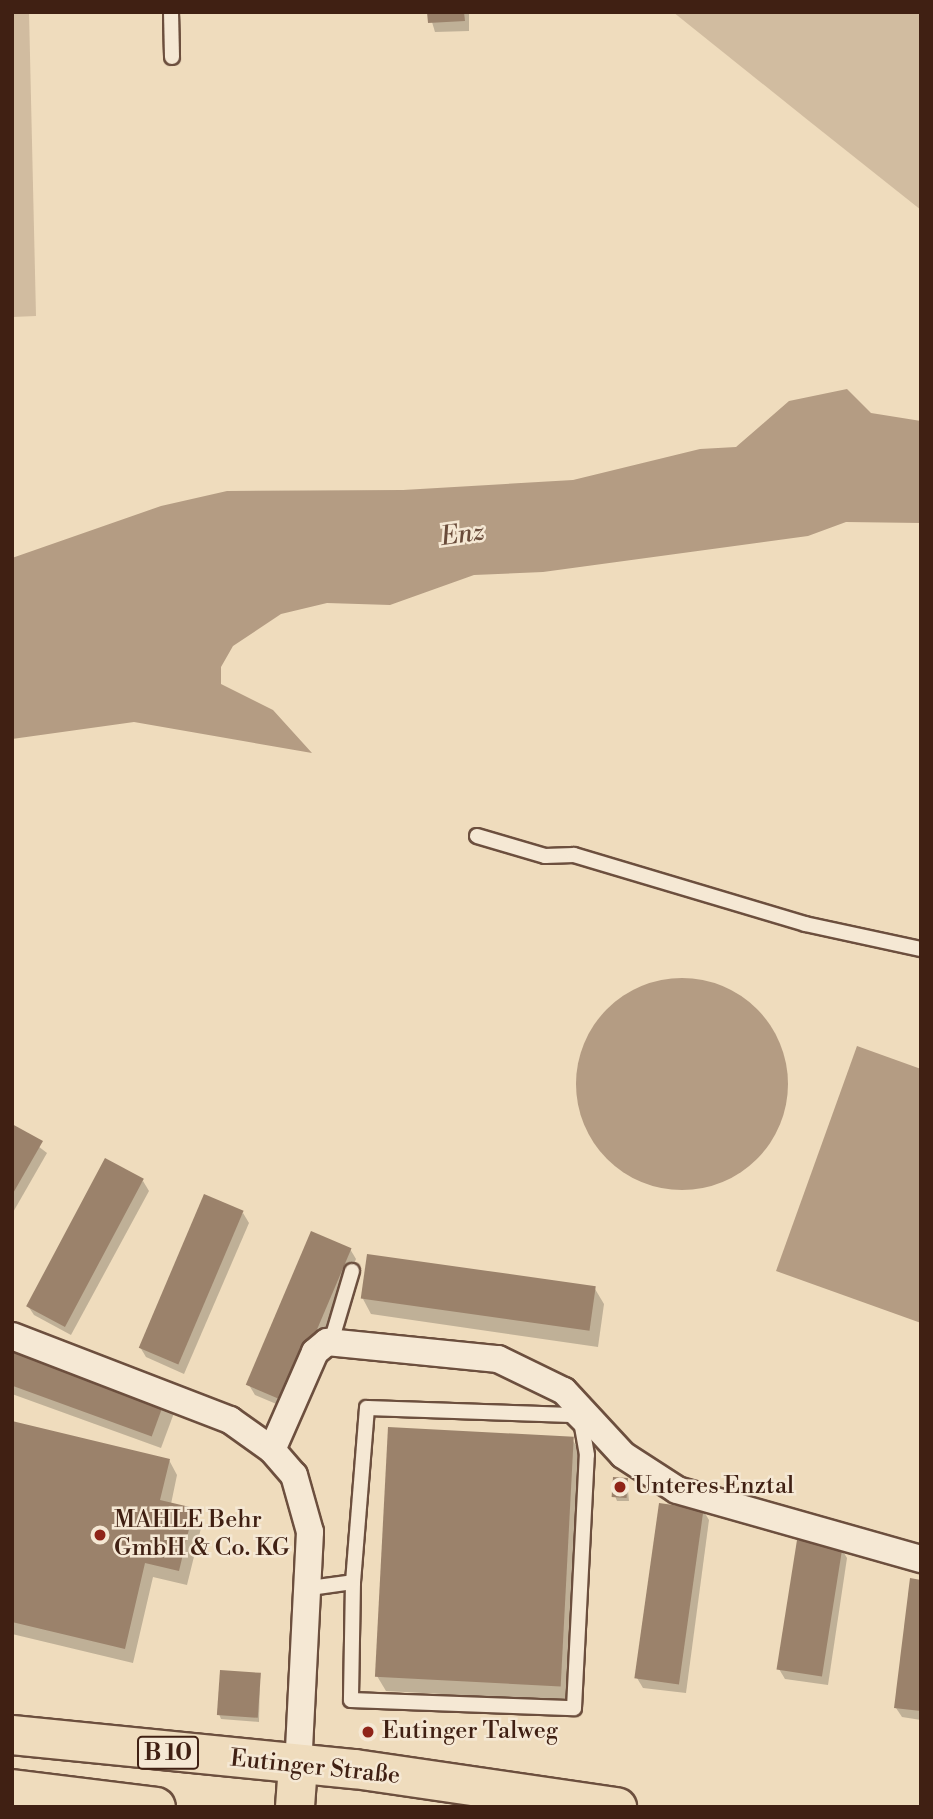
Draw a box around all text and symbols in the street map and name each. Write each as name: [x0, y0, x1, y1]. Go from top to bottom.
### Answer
water label: Enz: [439, 516, 487, 554]
place label: Unteres Enztal: [634, 1473, 794, 1501]
marker: Unteres Enztal: [612, 1479, 628, 1495]
place label: MAHLE Behr GmbH & Co. KG: [114, 1507, 290, 1563]
marker: MAHLE Behr GmbH & Co. KG: [92, 1527, 108, 1543]
place label: Eutinger Talweg: [382, 1718, 558, 1746]
marker: Eutinger Talweg: [360, 1724, 376, 1740]
road number: B 10: [136, 1734, 200, 1772]
street label: Eutinger Straße: [229, 1745, 401, 1791]

